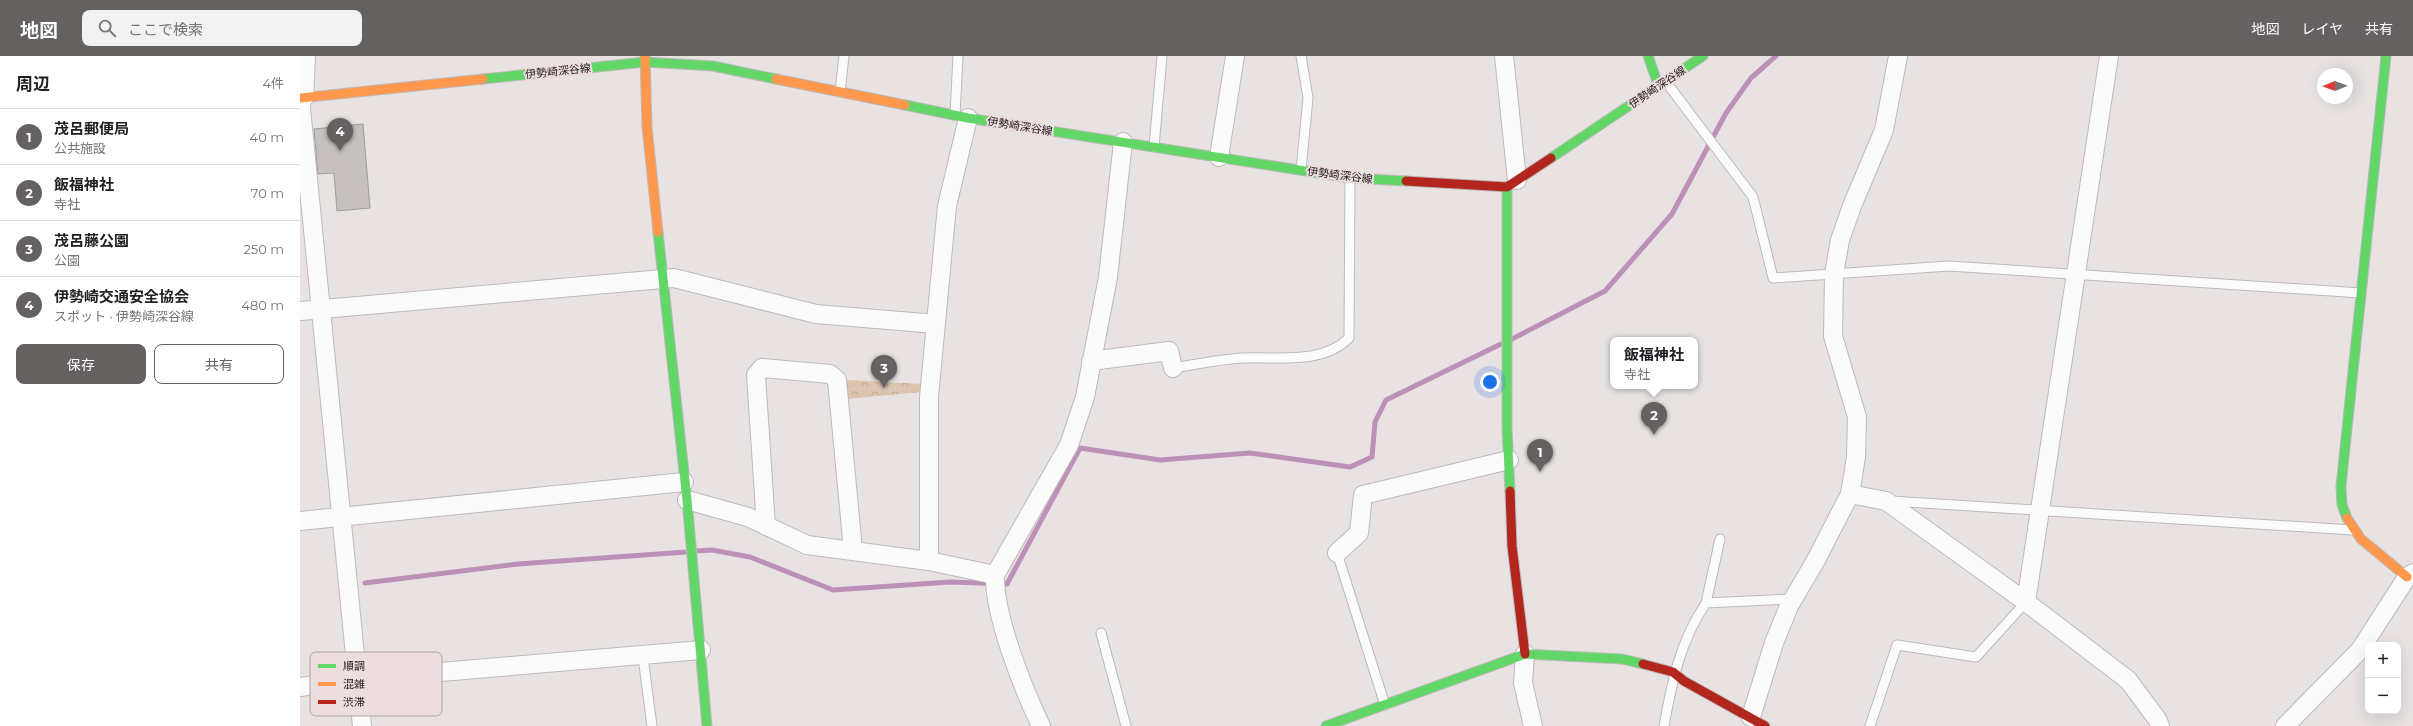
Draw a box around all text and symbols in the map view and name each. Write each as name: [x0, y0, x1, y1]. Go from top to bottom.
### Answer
search box: [82, 10, 362, 46]
icon: search: [96, 17, 118, 39]
text: 地図: [20, 19, 58, 42]
text: ここで検索: [128, 20, 203, 39]
text: 地図: [2251, 20, 2279, 38]
text: レイヤ: [2301, 20, 2343, 38]
text: 共有: [2365, 20, 2393, 38]
street label: 伊勢崎深谷線: [524, 61, 592, 81]
street label: 伊勢崎深谷線: [1626, 63, 1688, 111]
north arrow: [2317, 68, 2353, 104]
text: 周辺: [16, 74, 50, 94]
text: 4件: [262, 75, 284, 91]
street label: 伊勢崎深谷線: [986, 114, 1054, 138]
pin: 4: [327, 118, 353, 151]
text: 茂呂郵便局: [54, 119, 129, 138]
text: 1: [26, 129, 32, 145]
text: 40 m: [250, 129, 284, 145]
text: 公共施設: [54, 140, 106, 156]
street label: 伊勢崎深谷線: [1306, 164, 1374, 186]
text: 飯福神社: [54, 175, 114, 194]
text: 2: [25, 185, 33, 201]
text: 70 m: [251, 185, 284, 201]
text: 寺社: [54, 196, 80, 212]
text: 茂呂藤公園: [54, 231, 129, 250]
text: 3: [25, 241, 33, 257]
text: 250 m: [243, 241, 284, 257]
text: 公園: [54, 252, 80, 268]
text: 伊勢崎交通安全協会: [54, 287, 189, 306]
text: 4: [25, 297, 33, 313]
text: 480 m: [241, 297, 284, 313]
text: スポット · 伊勢崎深谷線: [54, 308, 194, 324]
popup: [1610, 337, 1698, 389]
button: 保存: [16, 344, 146, 384]
button: 共有: [154, 344, 284, 384]
text: 飯福神社: [1624, 345, 1684, 364]
pin: 3: [871, 355, 897, 388]
text: 寺社: [1624, 366, 1650, 382]
your location: [1480, 372, 1500, 392]
pin: 2: [1641, 402, 1667, 435]
pin: 1: [1527, 439, 1553, 472]
map controls: [2365, 642, 2401, 714]
button: +: [2365, 642, 2401, 678]
legend: [310, 652, 442, 716]
text: 順調: [343, 659, 365, 673]
text: 混雑: [343, 677, 365, 691]
button: −: [2365, 678, 2401, 714]
text: 渋滞: [343, 695, 365, 709]

